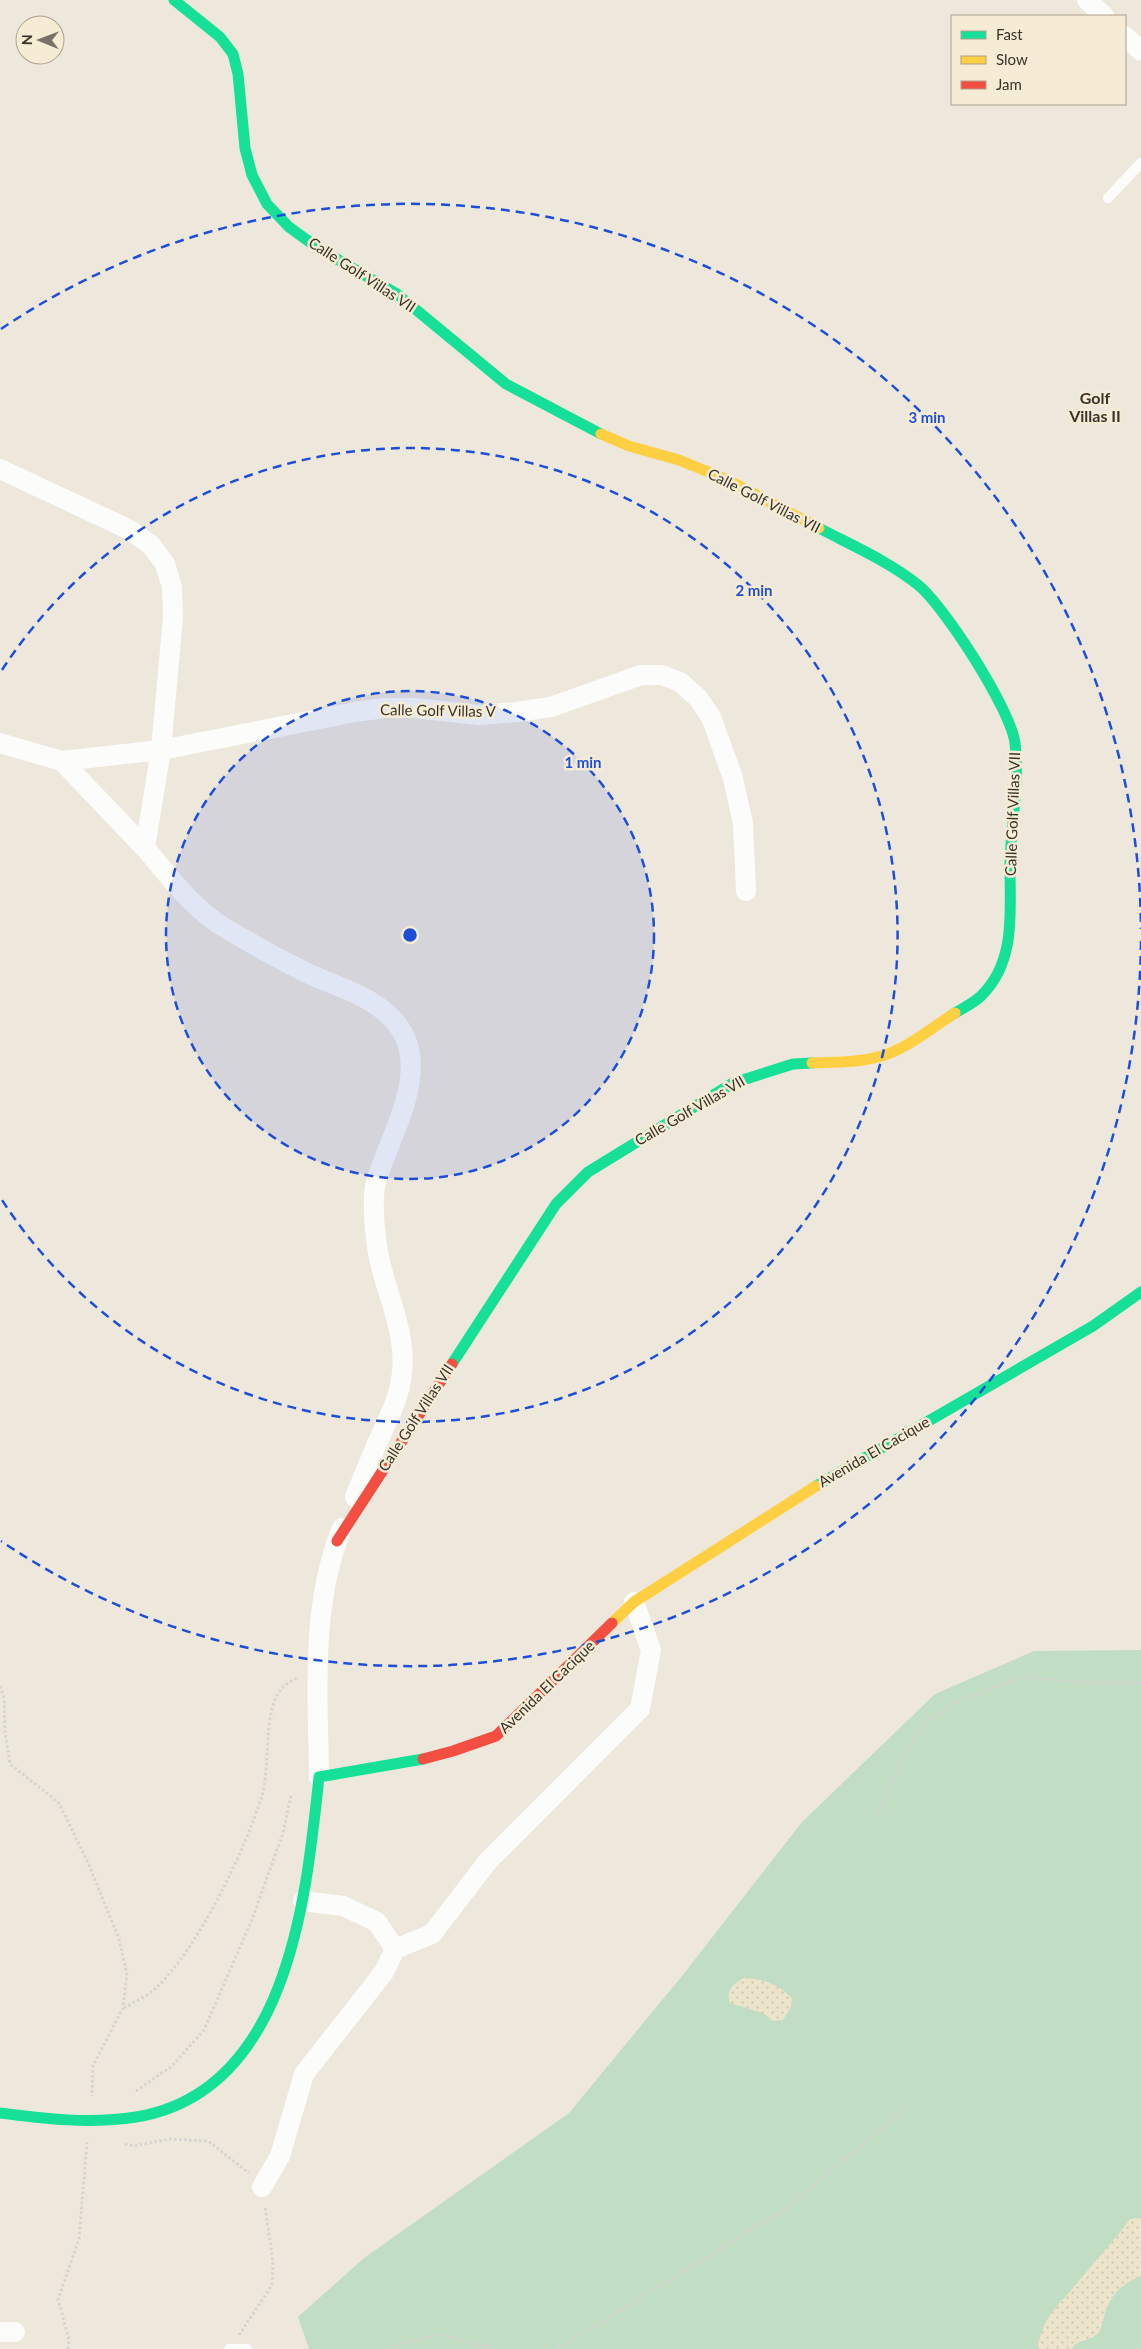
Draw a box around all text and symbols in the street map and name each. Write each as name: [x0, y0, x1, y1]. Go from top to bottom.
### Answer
north arrow: [15, 15, 65, 65]
legend: [951, 15, 1126, 105]
text: Fast: [996, 25, 1023, 43]
text: N: [18, 34, 35, 45]
text: Slow: [996, 50, 1028, 68]
text: Jam: [996, 75, 1022, 93]
street label: Calle Golf Villas VII: [306, 233, 420, 316]
district label: Golf Villas II: [1068, 388, 1121, 425]
text: 3 min: [908, 408, 946, 426]
street label: Calle Golf Villas VII: [705, 464, 824, 536]
text: 2 min: [735, 581, 773, 599]
street label: Calle Golf Villas V: [380, 700, 497, 720]
street label: Calle Golf Villas VII: [1001, 752, 1023, 876]
text: 1 min: [564, 753, 602, 771]
centre of rings: [401, 926, 419, 944]
street label: Calle Golf Villas VII: [631, 1071, 748, 1149]
street label: Calle Golf Villas VII: [374, 1360, 457, 1474]
street label: Avenida El Cacique: [815, 1412, 932, 1490]
street label: Avenida El Cacique: [495, 1636, 598, 1736]

